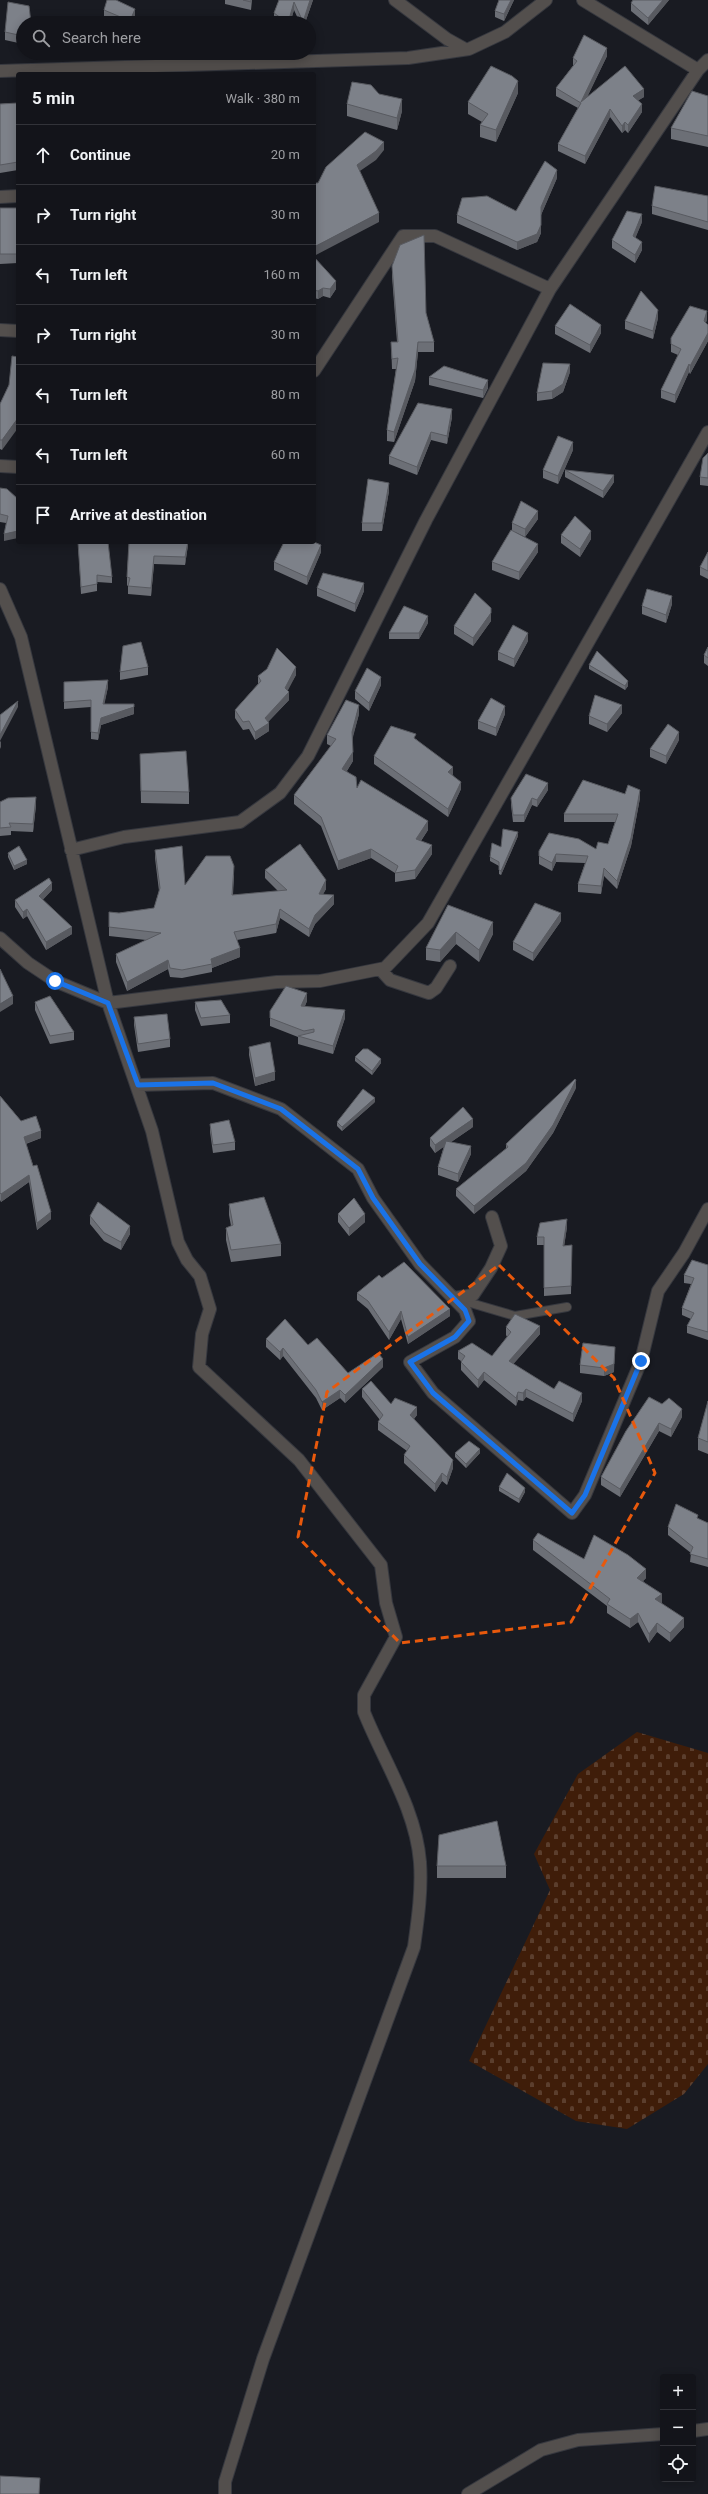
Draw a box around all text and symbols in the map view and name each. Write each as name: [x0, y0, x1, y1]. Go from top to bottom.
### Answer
search box: [16, 16, 316, 60]
icon: search: [30, 27, 52, 49]
text: Search here: [62, 29, 141, 47]
text: 5 min: [32, 88, 75, 108]
text: Walk · 380 m: [225, 91, 300, 106]
icon: ahead: [32, 144, 54, 166]
text: Continue: [70, 146, 131, 164]
text: 20 m: [271, 147, 300, 162]
icon: right: [32, 204, 54, 226]
text: Turn right: [70, 206, 136, 224]
text: 30 m: [271, 207, 300, 222]
icon: left: [32, 264, 54, 286]
text: Turn left: [70, 266, 127, 284]
text: 160 m: [263, 267, 300, 282]
icon: right: [32, 324, 54, 346]
text: Turn right: [70, 326, 136, 344]
text: 30 m: [271, 327, 300, 342]
icon: left: [32, 384, 54, 406]
text: Turn left: [70, 386, 127, 404]
text: 80 m: [271, 387, 300, 402]
icon: left: [32, 444, 54, 466]
text: Turn left: [70, 446, 127, 464]
text: 60 m: [271, 447, 300, 462]
icon: arrive: [32, 504, 54, 526]
text: Arrive at destination: [70, 506, 207, 524]
route start: [46, 972, 64, 990]
route end: [632, 1352, 650, 1370]
map controls: [660, 2374, 696, 2482]
button: +: [660, 2374, 696, 2410]
button: −: [660, 2410, 696, 2446]
button: locate: [660, 2446, 696, 2482]

